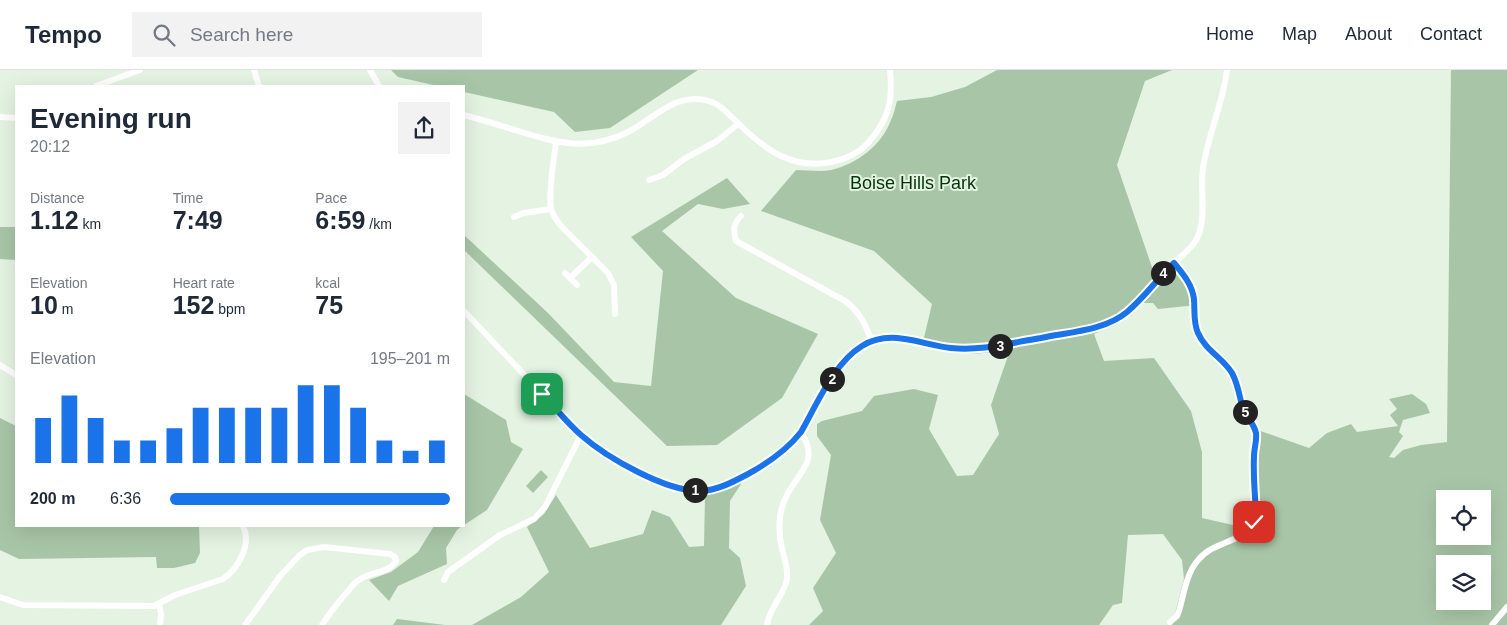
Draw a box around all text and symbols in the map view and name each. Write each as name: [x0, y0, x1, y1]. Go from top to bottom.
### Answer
search box: [132, 12, 482, 57]
text: Tempo: [25, 21, 102, 48]
icon: search: [150, 21, 178, 49]
text: Search here: [190, 24, 293, 45]
text: Home: [1206, 24, 1254, 44]
text: Map: [1282, 24, 1317, 44]
text: About: [1345, 24, 1392, 44]
text: Contact: [1420, 24, 1482, 44]
button: share: [398, 102, 450, 154]
text: Evening run: [30, 103, 192, 134]
text: 20:12: [30, 138, 70, 155]
park label: Boise Hills Park: [850, 173, 977, 193]
text: Distance: [30, 190, 84, 206]
text: Time: [173, 190, 203, 206]
text: Pace: [315, 190, 347, 206]
text: 1.12: [30, 206, 79, 234]
text: 7:49: [173, 206, 223, 234]
text: 6:59: [315, 206, 365, 234]
text: km: [79, 216, 101, 232]
text: /km: [365, 216, 392, 232]
pin: 4: [1150, 260, 1176, 286]
text: 4: [1160, 265, 1167, 281]
text: Elevation: [30, 275, 88, 291]
text: Heart rate: [173, 275, 235, 291]
text: kcal: [315, 275, 340, 291]
text: 10: [30, 291, 58, 319]
text: 152: [173, 291, 214, 319]
text: 75: [315, 291, 343, 319]
text: m: [58, 301, 73, 317]
text: bpm: [214, 301, 246, 317]
pin: 3: [988, 334, 1012, 358]
text: 3: [997, 338, 1004, 354]
text: Elevation: [30, 350, 96, 367]
text: 195–201 m: [370, 350, 450, 367]
pin: 2: [820, 366, 844, 392]
text: 2: [829, 371, 836, 387]
pin: [521, 373, 563, 415]
icon: arrive: [528, 380, 556, 408]
pin: 5: [1232, 400, 1258, 424]
text: 5: [1242, 404, 1249, 420]
pin: 1: [682, 478, 708, 502]
text: 1: [692, 482, 699, 498]
text: 200 m: [30, 490, 75, 507]
text: 6:36: [110, 490, 141, 507]
map controls: [1436, 490, 1491, 610]
button: locate: [1436, 490, 1491, 545]
pin: [1233, 501, 1275, 543]
icon: check: [1240, 508, 1268, 536]
button: layers: [1436, 555, 1491, 610]

